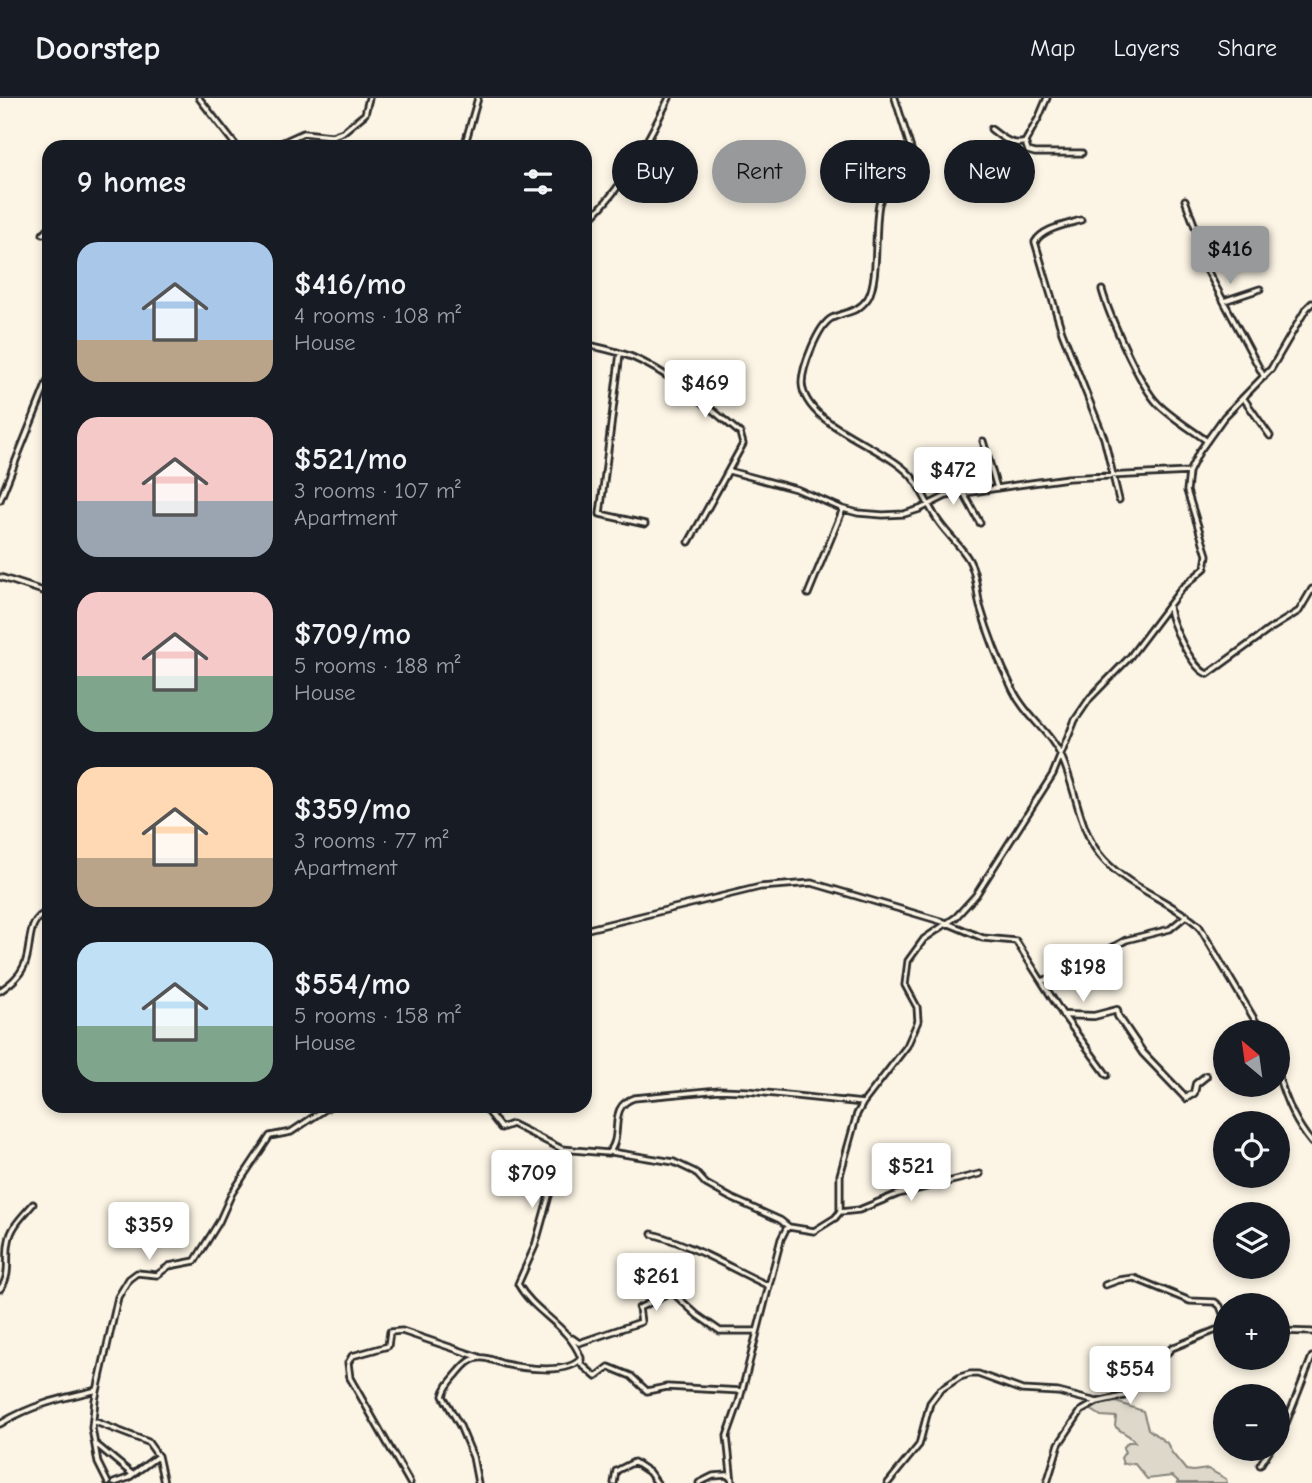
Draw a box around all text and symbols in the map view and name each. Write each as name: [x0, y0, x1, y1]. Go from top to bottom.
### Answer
text: Doorstep: [35, 29, 160, 67]
text: Map: [1030, 34, 1076, 62]
text: Layers: [1114, 34, 1179, 62]
text: Share: [1217, 34, 1277, 62]
chip: Buy: [612, 140, 698, 203]
chip: Rent: [712, 140, 806, 203]
chip: Filters: [820, 140, 930, 203]
chip: New: [944, 140, 1035, 203]
icon: filters: [519, 163, 557, 201]
text: 9 homes: [77, 165, 186, 200]
pin: $416: [1189, 226, 1271, 286]
text: $416: [1207, 235, 1253, 262]
text: $416/mo: [294, 267, 406, 302]
icon: home: [133, 270, 217, 354]
text: 4 rooms · 108 m²: [294, 302, 461, 329]
text: House: [294, 329, 356, 356]
pin: $469: [664, 360, 746, 420]
text: $469: [681, 369, 729, 396]
text: $521/mo: [294, 442, 407, 477]
icon: home: [133, 445, 217, 529]
pin: $472: [912, 448, 994, 507]
text: $472: [930, 456, 976, 483]
text: 3 rooms · 107 m²: [294, 477, 461, 504]
text: Apartment: [294, 504, 397, 531]
text: $709/mo: [294, 617, 411, 652]
icon: home: [133, 620, 217, 704]
text: 5 rooms · 188 m²: [294, 652, 460, 679]
text: House: [294, 679, 356, 706]
text: $359/mo: [294, 792, 411, 827]
icon: home: [133, 795, 217, 879]
text: 3 rooms · 77 m²: [294, 827, 449, 854]
text: Apartment: [294, 854, 397, 881]
pin: $198: [1042, 944, 1124, 1004]
text: $198: [1060, 953, 1106, 980]
text: $554/mo: [294, 967, 411, 1002]
icon: home: [133, 970, 217, 1054]
text: 5 rooms · 158 m²: [294, 1002, 461, 1029]
north arrow: [1213, 1020, 1290, 1097]
map controls: [1213, 1020, 1290, 1461]
text: House: [294, 1029, 356, 1056]
button: locate: [1213, 1111, 1290, 1188]
pin: $521: [870, 1144, 952, 1203]
pin: $709: [491, 1150, 573, 1210]
text: $521: [888, 1152, 934, 1179]
text: $709: [507, 1159, 557, 1186]
pin: $359: [108, 1202, 190, 1262]
button: layers: [1213, 1202, 1290, 1279]
text: $359: [124, 1211, 174, 1238]
pin: $261: [615, 1254, 697, 1313]
text: $261: [633, 1262, 679, 1289]
button: +: [1213, 1293, 1290, 1370]
pin: $554: [1089, 1346, 1171, 1406]
text: $554: [1105, 1355, 1155, 1382]
button: −: [1213, 1384, 1290, 1461]

